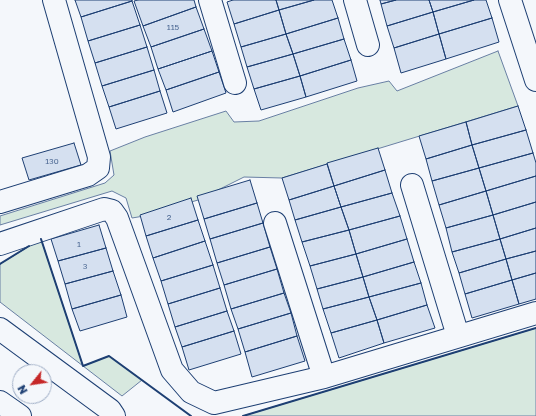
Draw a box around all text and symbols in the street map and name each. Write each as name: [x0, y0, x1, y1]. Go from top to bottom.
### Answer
house number: 115: [167, 22, 179, 32]
house number: 130: [45, 156, 59, 166]
house number: 2: [167, 212, 171, 222]
house number: 1: [77, 239, 81, 249]
house number: 3: [83, 261, 87, 271]
north arrow: [12, 364, 52, 404]
text: N: [14, 383, 30, 397]

